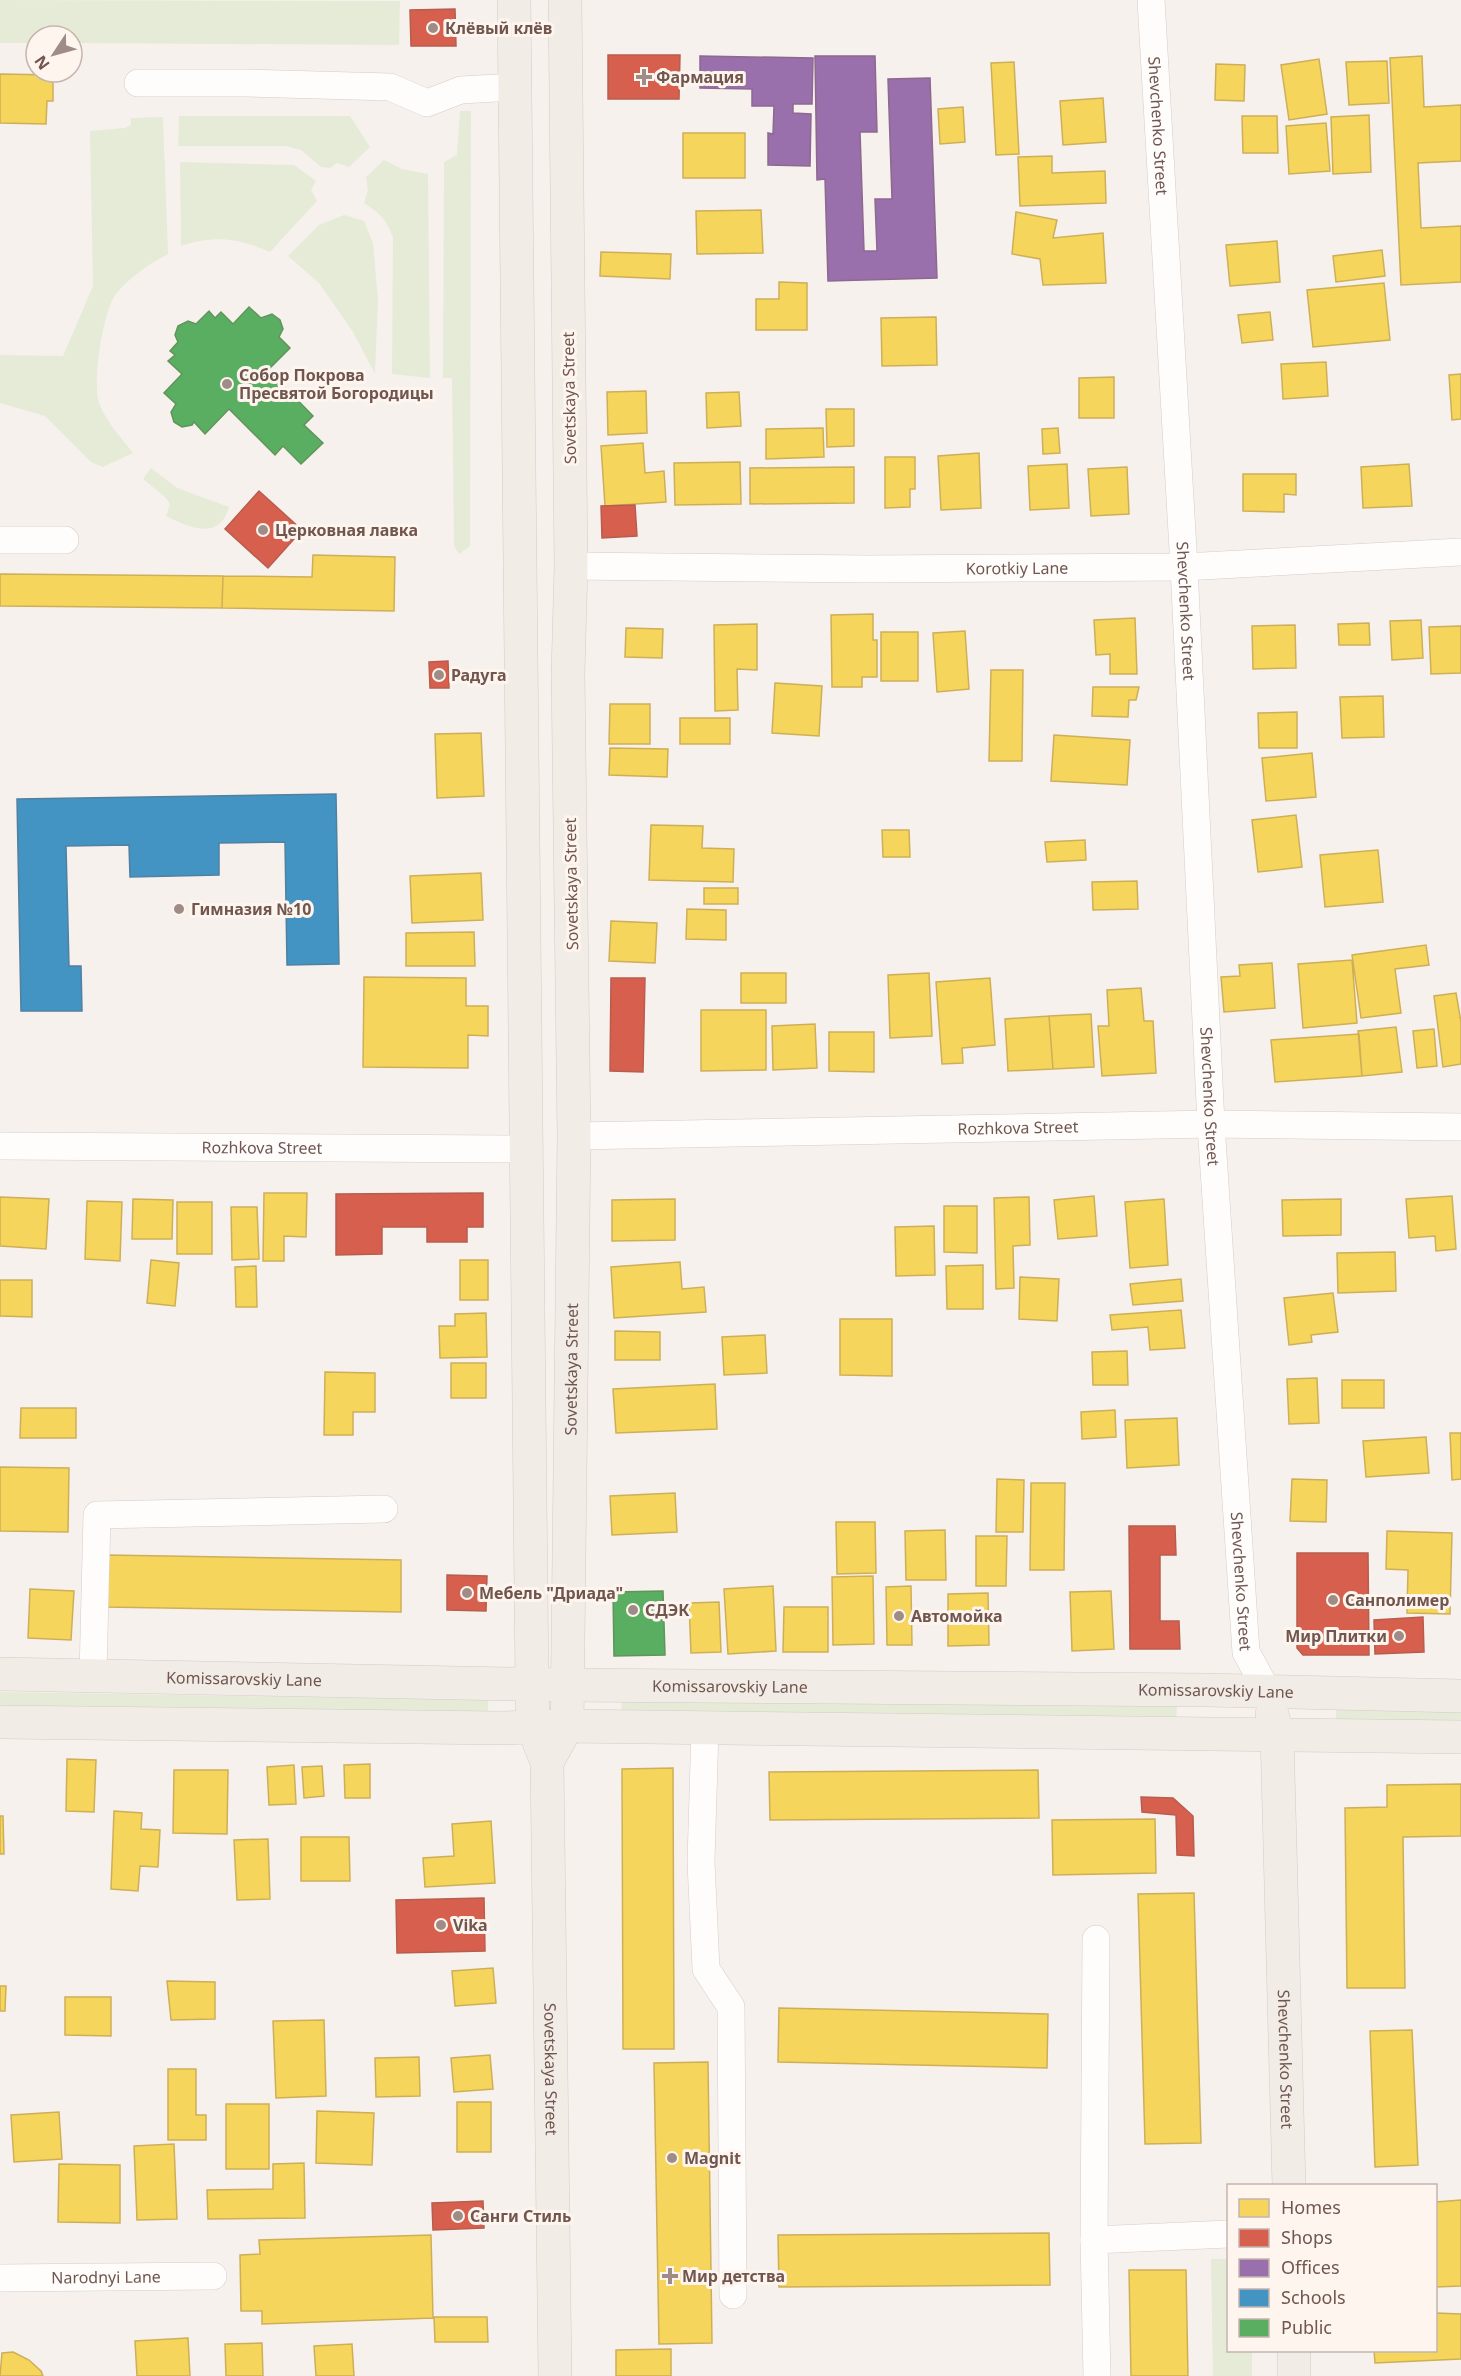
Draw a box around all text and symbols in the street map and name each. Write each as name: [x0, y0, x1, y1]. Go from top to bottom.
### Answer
place label: Клёвый клёв: [445, 17, 552, 39]
marker: Клёвый клёв: [426, 21, 440, 35]
north arrow: [24, 24, 84, 84]
text: N: [29, 51, 55, 75]
street label: Shevchenko Street: [1143, 56, 1173, 196]
place label: Фармация: [656, 66, 744, 88]
marker: Фармация: [637, 70, 651, 84]
street label: Sovetskaya Street: [557, 331, 581, 464]
place label: Собор Покрова Пресвятой Богородицы: [239, 364, 434, 404]
marker: Собор Покрова Пресвятой Богородицы: [220, 377, 234, 391]
place label: Церковная лавка: [275, 519, 418, 541]
marker: Церковная лавка: [256, 523, 270, 537]
street label: Shevchenko Street: [1172, 541, 1200, 681]
street label: Korotkiy Lane: [966, 557, 1068, 579]
place label: Радуга: [451, 664, 507, 686]
marker: Радуга: [432, 668, 446, 682]
street label: Sovetskaya Street: [559, 817, 583, 950]
place label: Гимназия №10: [191, 898, 311, 920]
marker: Гимназия №10: [172, 902, 186, 916]
street label: Shevchenko Street: [1195, 1026, 1225, 1167]
street label: Rozhkova Street: [957, 1115, 1079, 1140]
street label: Rozhkova Street: [202, 1136, 323, 1159]
street label: Sovetskaya Street: [559, 1303, 583, 1436]
street label: Shevchenko Street: [1226, 1511, 1257, 1652]
place label: Мебель "Дриада": [479, 1582, 623, 1604]
marker: Мебель "Дриада": [460, 1586, 474, 1600]
place label: Санполимер: [1345, 1589, 1449, 1611]
marker: Санполимер: [1326, 1593, 1340, 1607]
place label: СДЭК: [645, 1599, 690, 1621]
marker: СДЭК: [626, 1603, 640, 1617]
place label: Автомойка: [911, 1605, 1003, 1627]
marker: Автомойка: [892, 1609, 906, 1623]
place label: Мир Плитки: [1285, 1625, 1387, 1647]
marker: Мир Плитки: [1392, 1629, 1406, 1643]
street label: Komissarovskiy Lane: [166, 1666, 322, 1691]
street label: Komissarovskiy Lane: [652, 1675, 808, 1698]
street label: Komissarovskiy Lane: [1138, 1678, 1294, 1703]
place label: Vika: [453, 1914, 488, 1936]
marker: Vika: [434, 1918, 448, 1932]
street label: Shevchenko Street: [1273, 1989, 1298, 2129]
street label: Sovetskaya Street: [539, 2003, 563, 2136]
place label: Magnit: [684, 2147, 741, 2169]
marker: Magnit: [665, 2151, 679, 2165]
legend: [1227, 2184, 1437, 2352]
text: Homes: [1281, 2195, 1341, 2219]
place label: Санги Стиль: [470, 2205, 572, 2227]
marker: Санги Стиль: [451, 2209, 465, 2223]
text: Shops: [1281, 2225, 1333, 2249]
text: Offices: [1281, 2255, 1340, 2279]
street label: Narodnyi Lane: [51, 2265, 161, 2289]
place label: Мир детства: [682, 2265, 785, 2287]
marker: Мир детства: [663, 2269, 677, 2283]
text: Schools: [1281, 2285, 1346, 2309]
text: Public: [1281, 2315, 1332, 2339]

